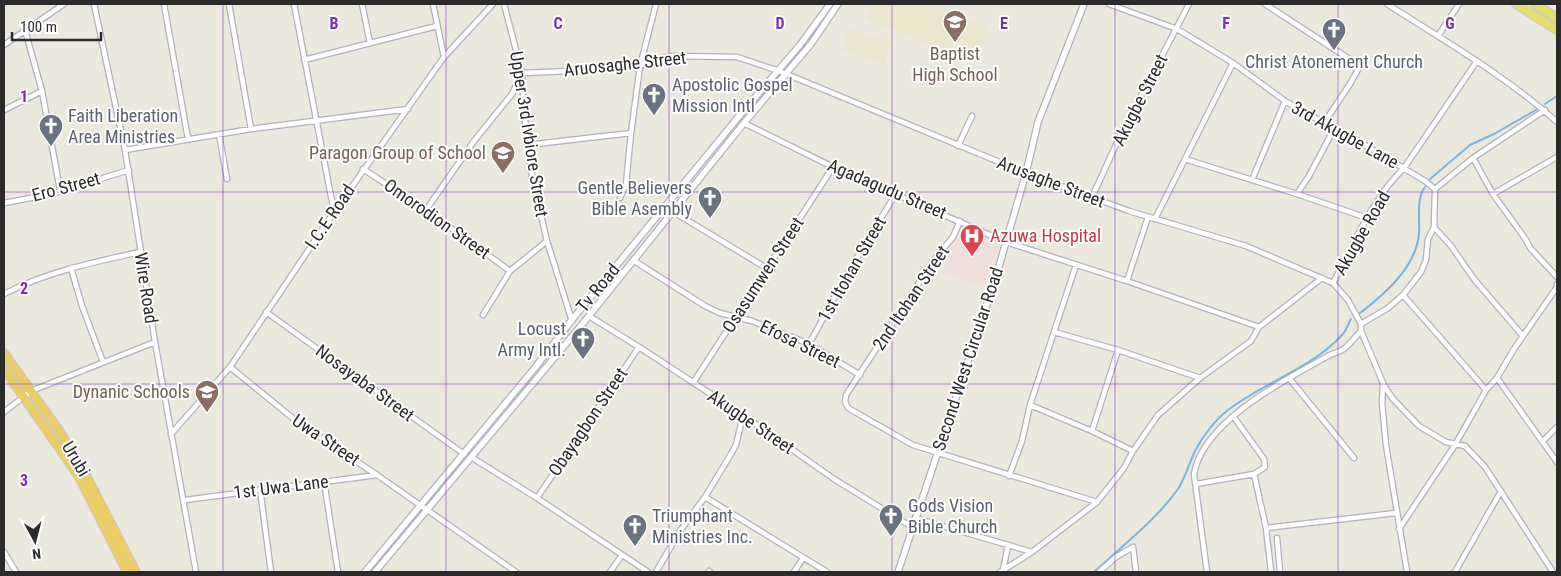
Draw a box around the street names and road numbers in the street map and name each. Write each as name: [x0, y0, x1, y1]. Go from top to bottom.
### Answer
street label: Aruosaghe Street: [563, 47, 687, 80]
street label: Upper 3rd Ivbiore Street: [506, 50, 553, 218]
street label: Akugbe Street: [1108, 51, 1172, 149]
street label: 3rd Akugbe Lane: [1288, 97, 1402, 173]
street label: Arusaghe Street: [994, 151, 1108, 212]
street label: Agadagudu Street: [825, 154, 950, 223]
street label: Ero Street: [30, 167, 102, 206]
street label: Omorodion Street: [380, 174, 494, 263]
street label: I.C.E Road: [300, 180, 359, 253]
street label: Akugbe Road: [1329, 187, 1394, 279]
street label: Osasumwen Street: [717, 213, 808, 336]
street label: 1st Itohan Street: [813, 213, 890, 325]
street label: 2nd Itohan Street: [868, 241, 953, 354]
street label: Wire Road: [131, 251, 162, 325]
street label: Tv Road: [572, 259, 624, 316]
street label: Second West Circular Road: [928, 264, 1007, 453]
street label: Efosa Street: [757, 315, 844, 372]
street label: Nosayaba Street: [312, 340, 419, 425]
street label: Obayagbon Street: [544, 364, 632, 480]
street label: Akugbe Street: [704, 385, 798, 458]
street label: Uwa Street: [289, 409, 364, 470]
street label: Urubi: [58, 437, 95, 480]
street label: 1st Uwa Lane: [232, 470, 330, 503]

